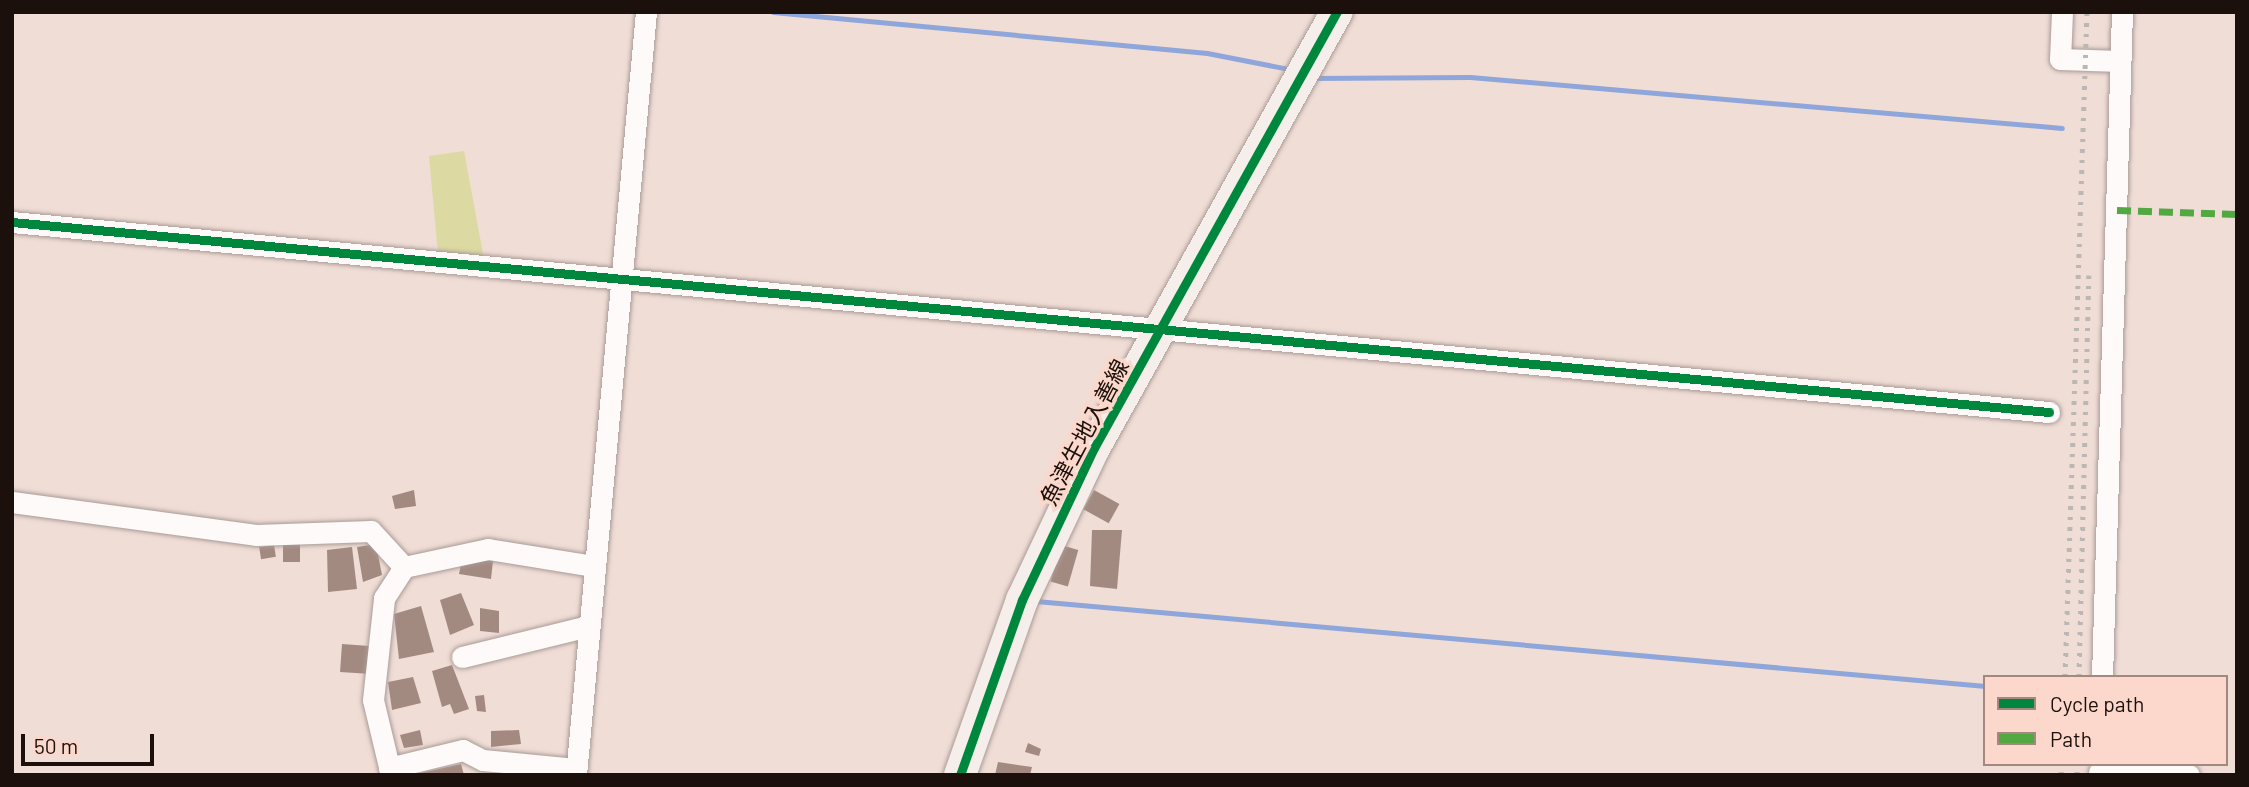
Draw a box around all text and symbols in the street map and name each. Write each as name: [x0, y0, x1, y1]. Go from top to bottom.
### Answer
street label: 魚津生地入善線: [1034, 354, 1134, 510]
legend: [1983, 675, 2228, 766]
text: Cycle path: [2050, 691, 2144, 716]
scale bar: [24, 720, 158, 764]
text: Path: [2050, 726, 2092, 751]
text: 50 m: [34, 733, 78, 758]

